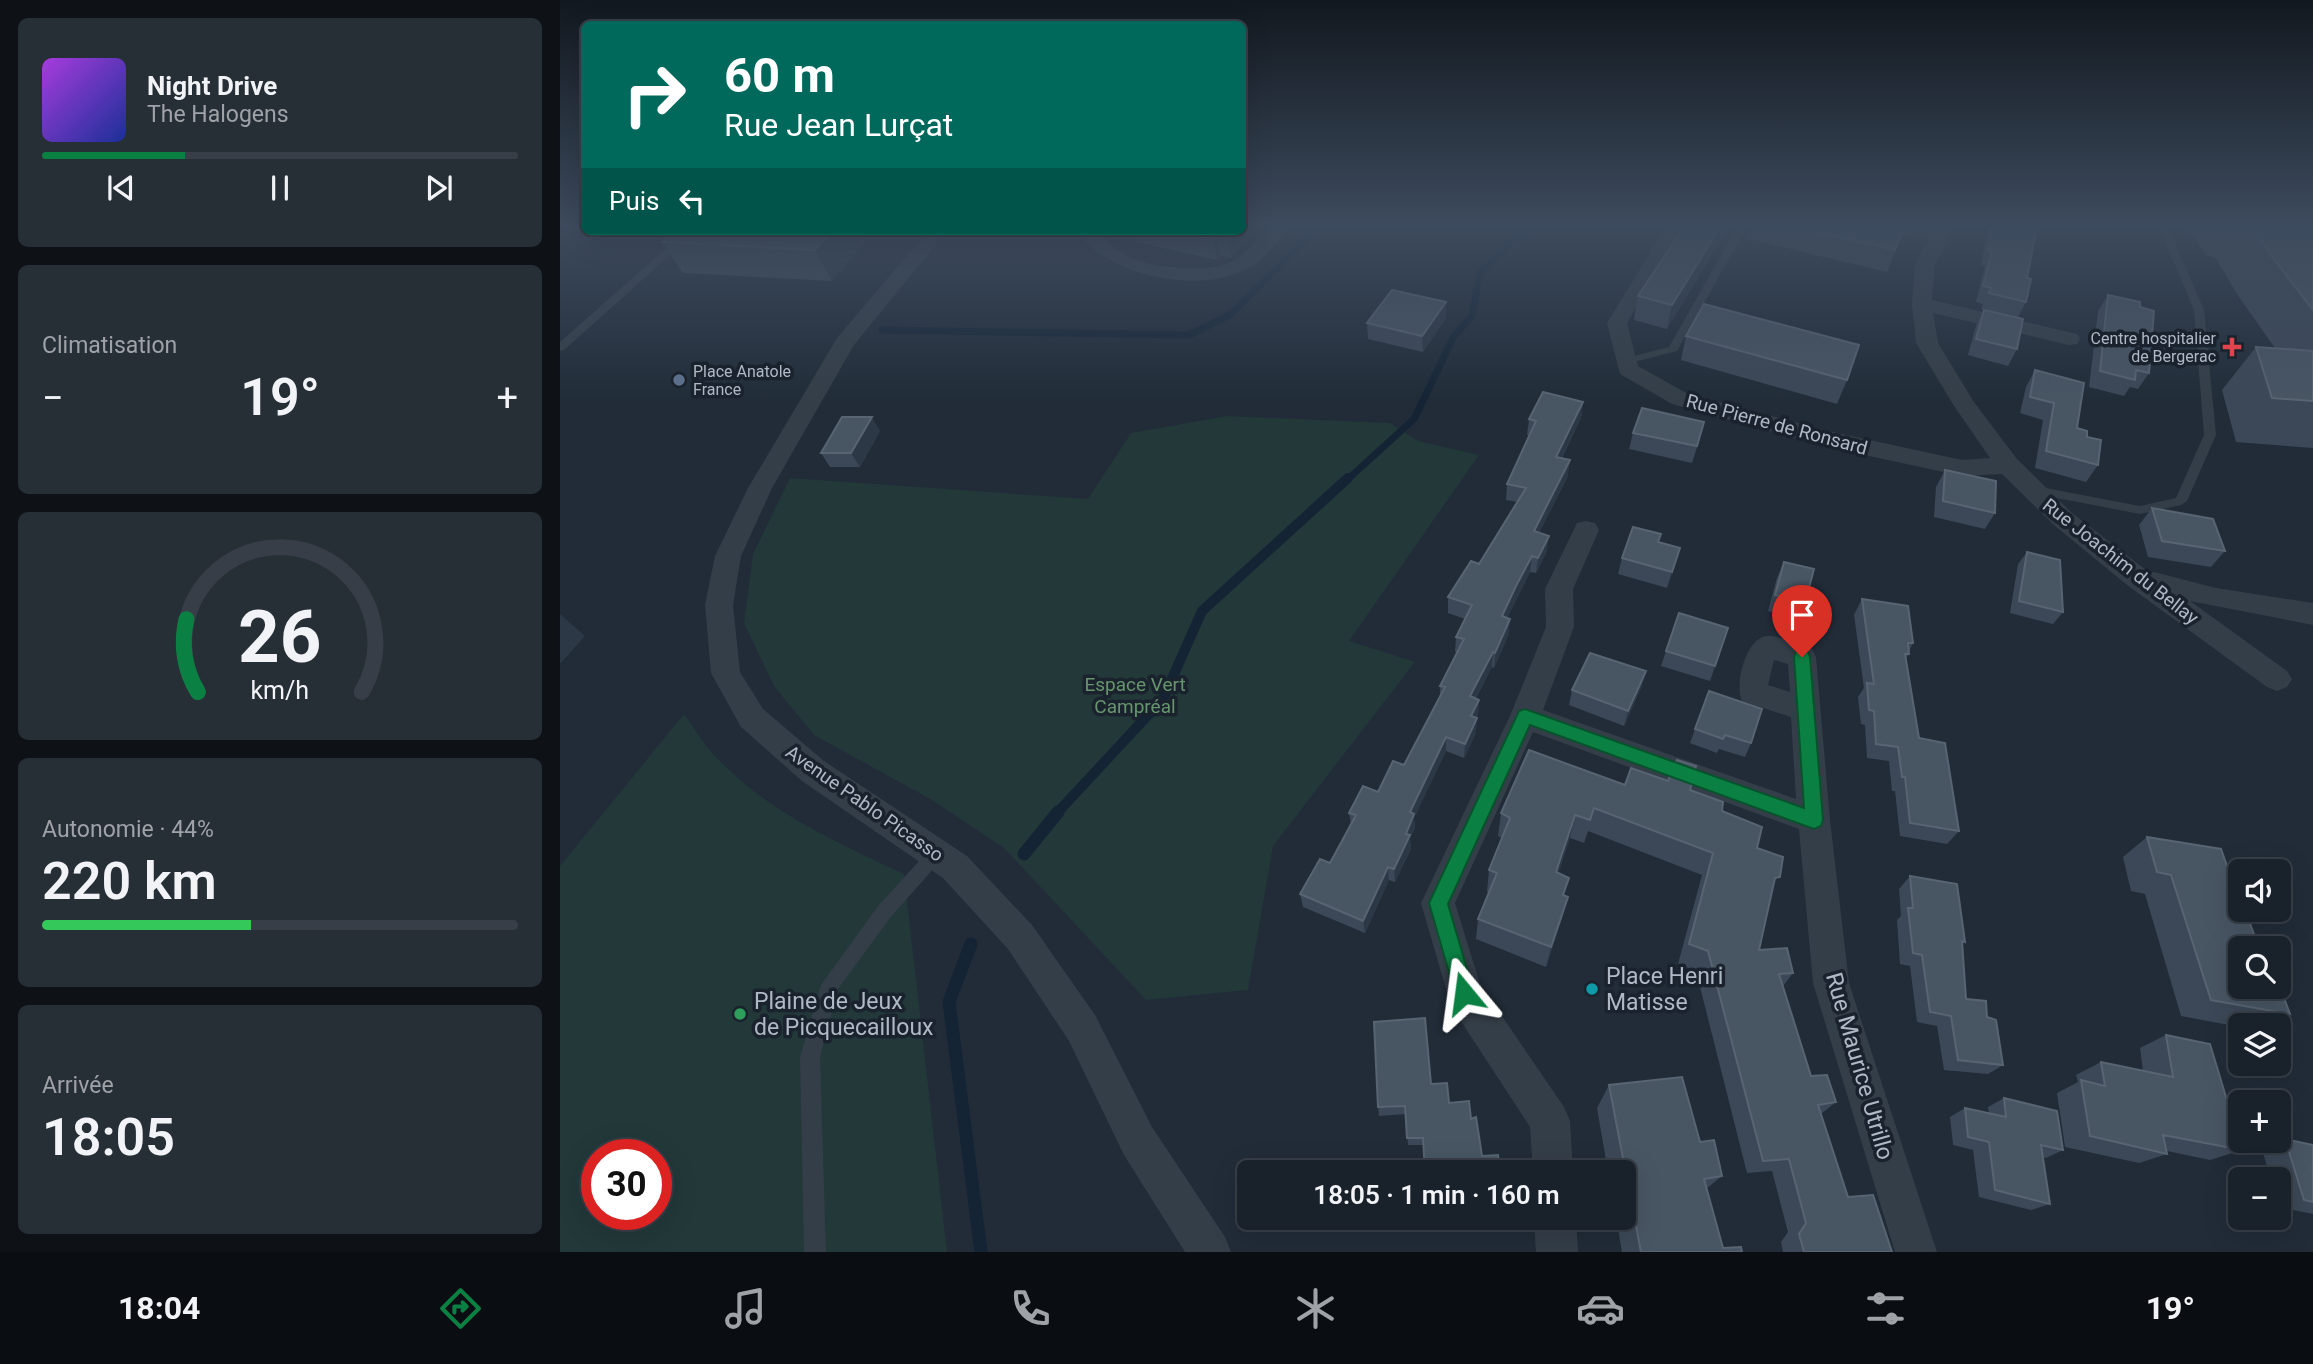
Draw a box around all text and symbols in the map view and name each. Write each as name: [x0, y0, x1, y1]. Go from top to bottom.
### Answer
text: 60 m: [724, 47, 835, 104]
icon: right: [609, 49, 700, 140]
text: Night Drive: [147, 71, 277, 101]
text: The Halogens: [147, 101, 289, 128]
text: Rue Jean Lurçat: [724, 106, 953, 144]
icon: previous: [102, 169, 140, 207]
icon: pause: [261, 169, 299, 207]
icon: next: [420, 169, 458, 207]
icon: left: [673, 182, 711, 220]
text: Puis: [609, 186, 659, 216]
place label: Centre hospitalier de Bergerac: [2091, 329, 2217, 366]
text: Climatisation: [42, 332, 177, 359]
marker: Centre hospitalier de Bergerac: [2222, 337, 2242, 357]
place label: Place Anatole France: [693, 362, 791, 399]
text: 19°: [240, 367, 320, 428]
marker: Place Anatole France: [671, 372, 687, 388]
text: −: [42, 376, 64, 420]
text: +: [496, 376, 518, 420]
street label: Rue Pierre de Ronsard: [1684, 389, 1870, 460]
street label: Rue Joachim du Bellay: [2038, 493, 2203, 629]
pin: [1772, 585, 1832, 657]
text: 26: [238, 594, 322, 680]
icon: arrive: [1783, 596, 1821, 634]
park label: Espace Vert Campréal: [1084, 673, 1186, 718]
text: km/h: [251, 676, 309, 705]
street label: Avenue Pablo Picasso: [781, 740, 948, 867]
text: Autonomie · 44%: [42, 816, 214, 843]
text: 220 km: [42, 851, 217, 912]
map controls: [2228, 859, 2291, 1230]
button: sound: [2228, 859, 2291, 922]
button: search: [2228, 936, 2291, 999]
position arrow: [1427, 956, 1501, 1030]
place label: Place Henri Matisse: [1606, 963, 1723, 1016]
street label: Rue Maurice Utrillo: [1820, 969, 1899, 1163]
marker: Place Henri Matisse: [1584, 981, 1600, 997]
place label: Plaine de Jeux de Picquecailloux: [754, 988, 934, 1041]
marker: Plaine de Jeux de Picquecailloux: [732, 1006, 748, 1022]
button: layers: [2228, 1013, 2291, 1076]
text: Arrivée: [42, 1072, 114, 1099]
button: +: [2228, 1090, 2291, 1153]
text: 18:05: [42, 1107, 175, 1168]
speed limit sign: 30: [581, 1139, 672, 1230]
button: −: [2228, 1167, 2291, 1230]
text: 18:05 · 1 min · 160 m: [1313, 1180, 1560, 1210]
icon: directions: [436, 1284, 485, 1333]
icon: music: [721, 1284, 770, 1333]
icon: phone: [1006, 1284, 1055, 1333]
icon: climate: [1291, 1284, 1340, 1333]
icon: car: [1576, 1284, 1625, 1333]
icon: filters: [1861, 1284, 1910, 1333]
text: 18:04: [118, 1289, 200, 1327]
text: 19°: [2146, 1289, 2195, 1327]

